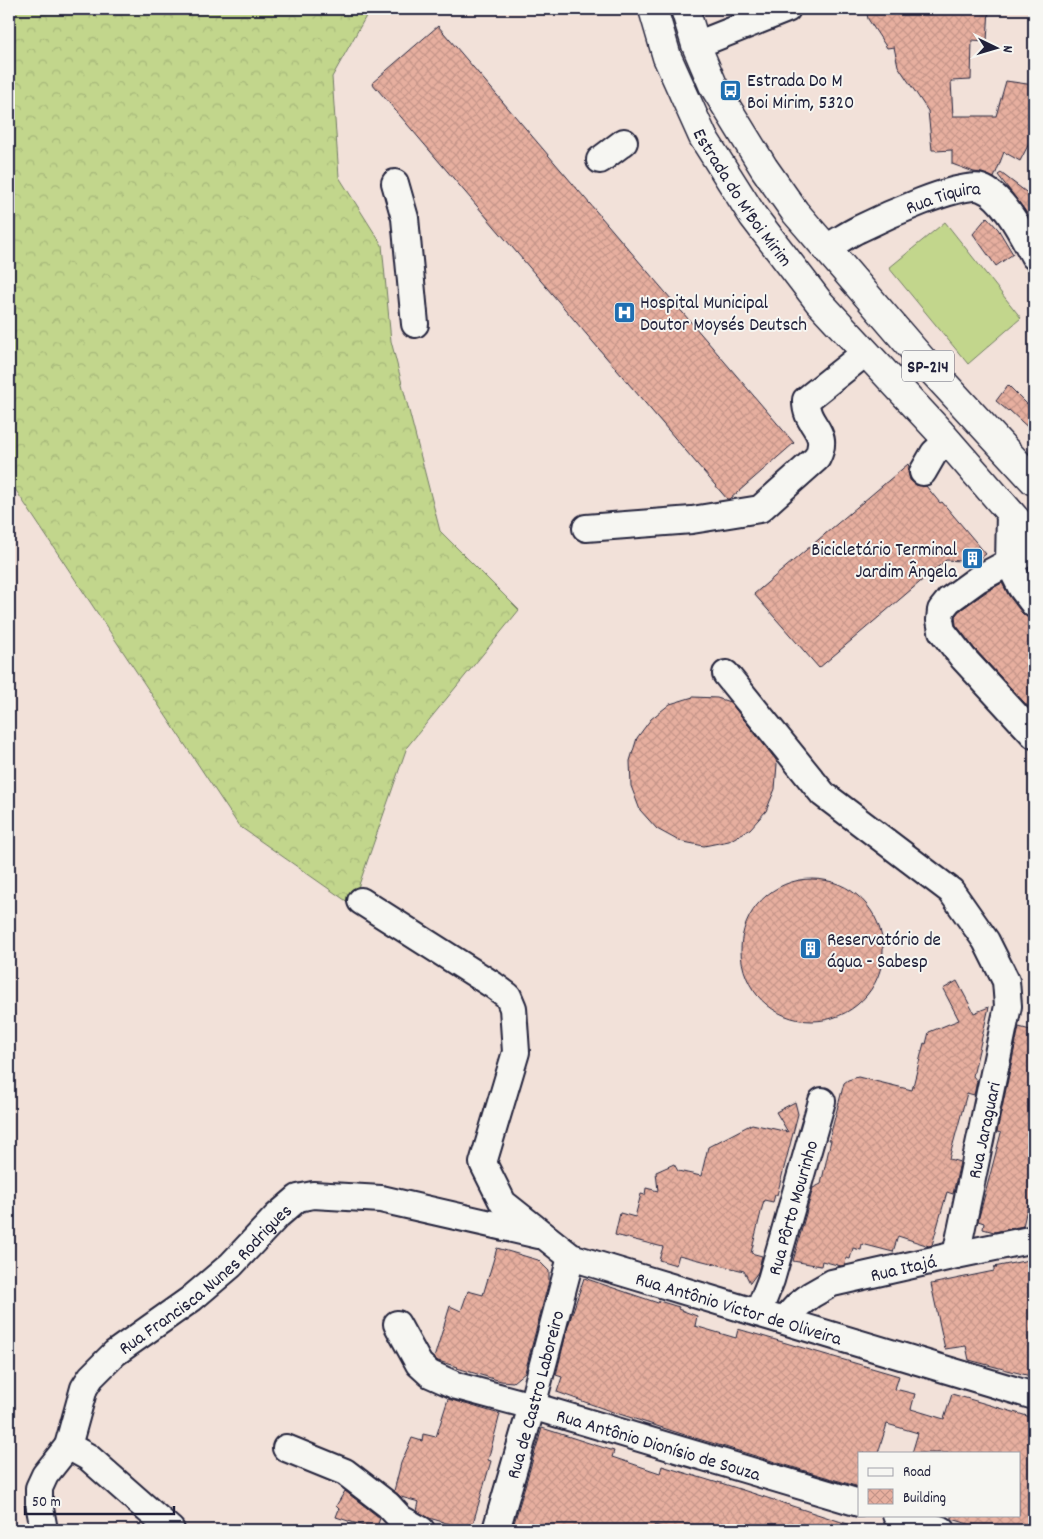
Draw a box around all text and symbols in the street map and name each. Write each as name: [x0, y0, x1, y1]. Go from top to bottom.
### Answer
north arrow: [970, 22, 1020, 72]
text: N: [997, 45, 1017, 53]
place label: Estrada Do M Boi Mirim, 5320: [747, 69, 854, 118]
bus stop icon: Estrada Do M Boi Mirim, 5320: [719, 78, 743, 102]
street label: Estrada do M'Boi Mirim: [684, 125, 797, 274]
street label: Rua Tiquira: [902, 177, 983, 223]
place label: Hospital Municipal Doutor Moysés Deutsch: [640, 291, 807, 340]
hospital icon: Hospital Municipal Doutor Moysés Deutsch: [612, 300, 636, 324]
road number: SP-214: [902, 351, 954, 382]
place label: Bicicletário Terminal Jardim Ângela: [811, 538, 958, 587]
building icon: Bicicletário Terminal Jardim Ângela: [961, 547, 985, 571]
place label: Reservatório de água - Sabesp: [827, 928, 941, 977]
building icon: Reservatório de água - Sabesp: [799, 937, 823, 961]
street label: Rua Jaraguari: [963, 1079, 1010, 1182]
street label: Rua Pôrto Mourinho: [763, 1138, 827, 1279]
street label: Rua Francisca Nunes Rodrigues: [114, 1199, 299, 1363]
street label: Rua Itajá: [868, 1250, 940, 1291]
street label: Rua Antônio Victor de Oliveira: [632, 1267, 845, 1355]
street label: Rua de Castro Laboreiro: [502, 1308, 573, 1483]
street label: Rua Antônio Dionísio de Souza: [553, 1404, 764, 1490]
legend: [858, 1452, 1020, 1516]
text: Road: [903, 1462, 931, 1484]
scale bar: [25, 1484, 174, 1516]
text: Building: [903, 1488, 946, 1510]
text: 50 m: [32, 1492, 61, 1514]

